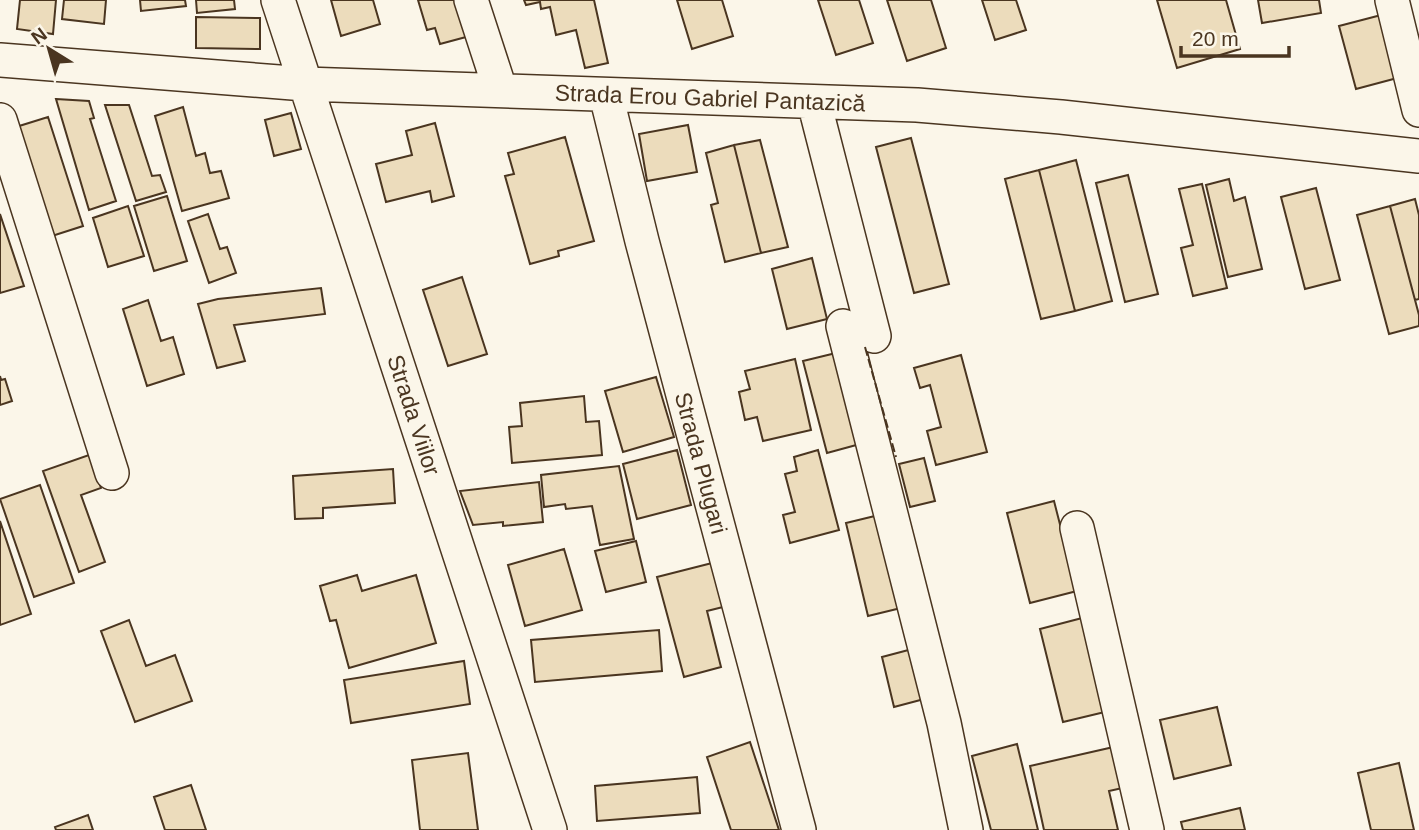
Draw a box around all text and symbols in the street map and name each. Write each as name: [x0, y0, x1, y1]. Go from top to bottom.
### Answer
north arrow: [14, 14, 84, 84]
scale bar: [1181, 14, 1290, 58]
text: N: [27, 23, 51, 48]
text: 20 m: [1192, 27, 1239, 50]
street label: Strada Erou Gabriel Pantazică: [554, 80, 866, 116]
street label: Strada Viilor: [382, 352, 446, 479]
street label: Strada Plugari: [670, 389, 732, 537]

